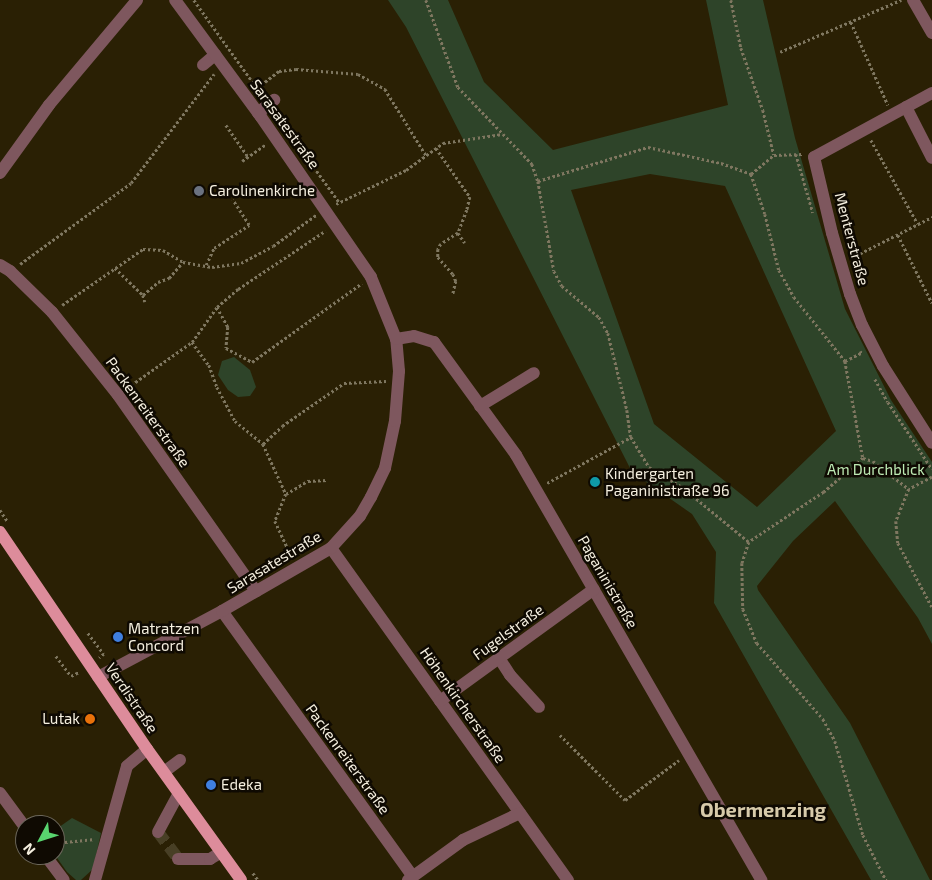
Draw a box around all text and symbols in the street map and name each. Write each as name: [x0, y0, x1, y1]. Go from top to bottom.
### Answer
street label: Sarasatestraße: [246, 76, 324, 172]
place label: Carolinenkirche: [209, 182, 315, 200]
marker: Carolinenkirche: [193, 185, 205, 197]
street label: Menterstraße: [831, 191, 873, 287]
street label: Packenreiterstraße: [102, 353, 194, 471]
park label: Am Durchblick: [827, 461, 925, 479]
place label: Kindergarten Paganinistraße 96: [605, 464, 730, 499]
marker: Kindergarten Paganinistraße 96: [589, 476, 601, 488]
street label: Sarasatestraße: [224, 527, 324, 597]
street label: Paganinistraße: [574, 532, 642, 632]
street label: Fugelstraße: [469, 600, 547, 664]
place label: Matratzen Concord: [128, 619, 199, 654]
marker: Matratzen Concord: [112, 631, 124, 643]
street label: Höhenkircherstraße: [416, 644, 510, 766]
street label: Verdistraße: [102, 660, 162, 736]
street label: Packenreiterstraße: [302, 700, 394, 818]
place label: Lutak: [42, 710, 80, 728]
marker: Lutak: [84, 713, 96, 725]
place label: Edeka: [221, 776, 262, 794]
marker: Edeka: [205, 779, 217, 791]
district label: Obermenzing: [700, 797, 826, 821]
north arrow: [15, 815, 65, 865]
text: N: [19, 840, 39, 859]

